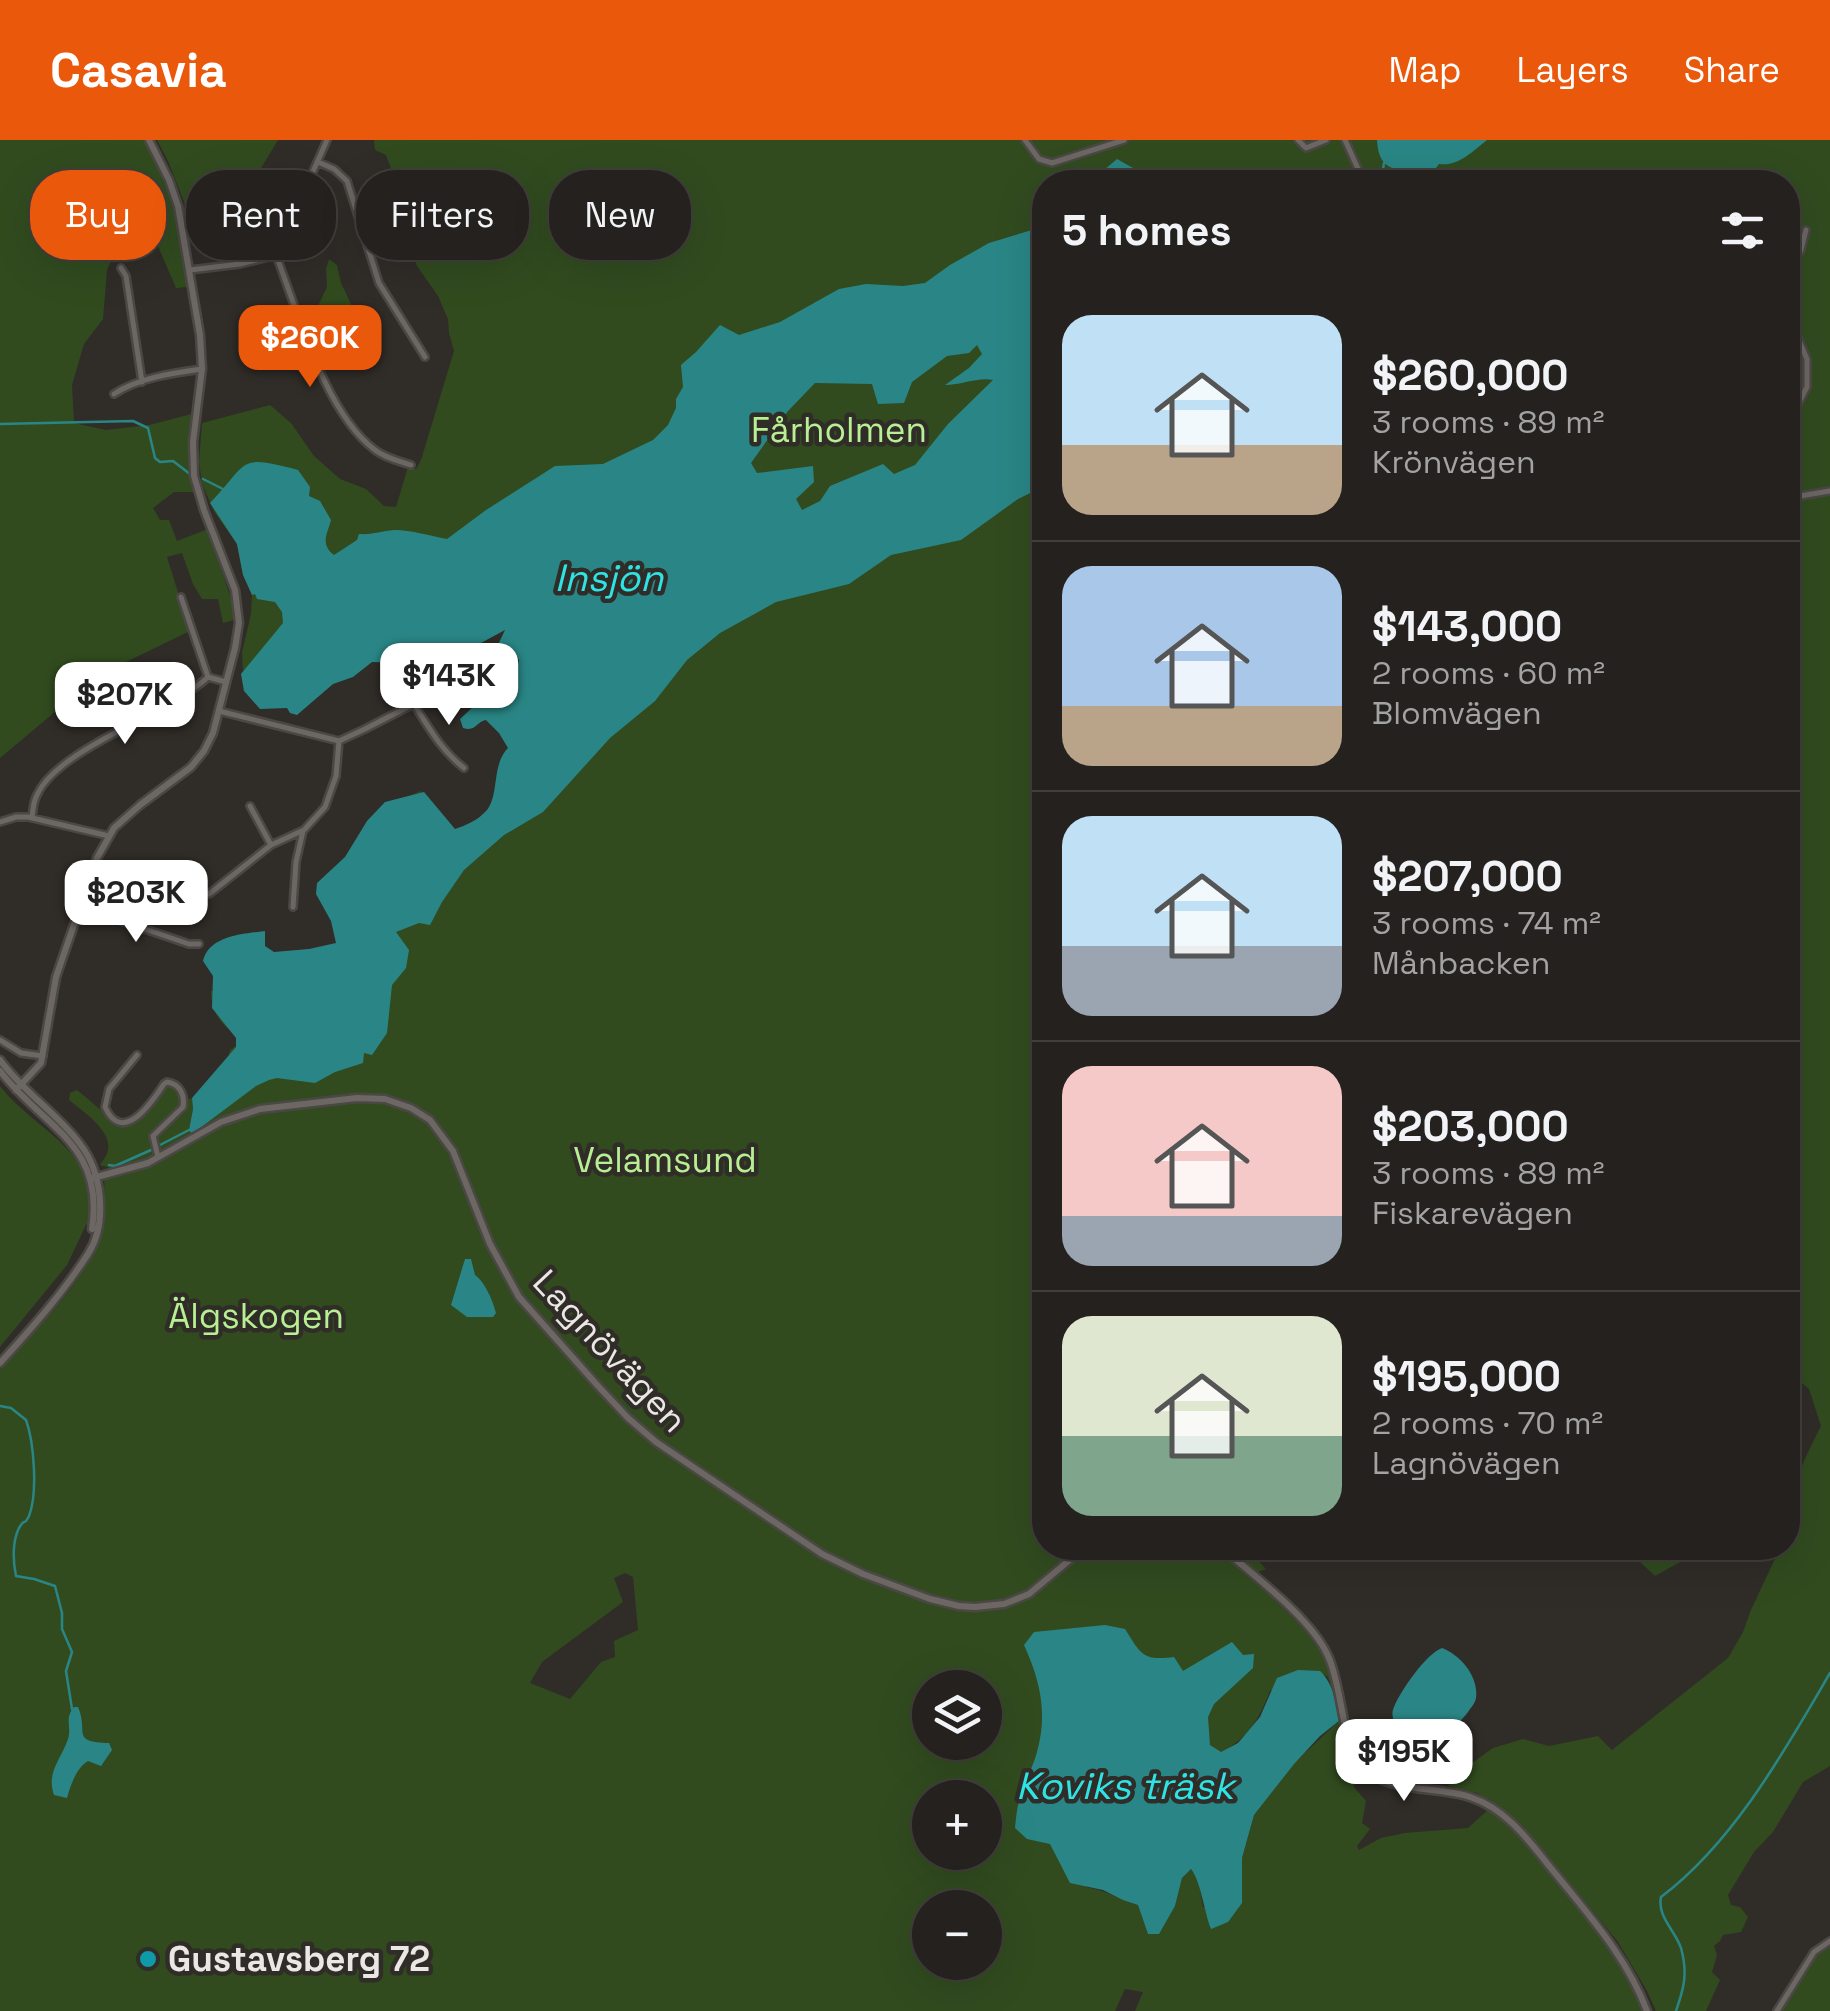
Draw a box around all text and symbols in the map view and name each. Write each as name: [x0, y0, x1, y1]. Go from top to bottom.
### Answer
text: Casavia: [50, 40, 227, 101]
text: Map: [1388, 48, 1461, 92]
text: Layers: [1516, 48, 1629, 92]
text: Share: [1684, 48, 1780, 92]
chip: Buy: [30, 170, 166, 260]
chip: Rent: [186, 170, 336, 260]
chip: Filters: [356, 170, 529, 260]
chip: New: [549, 170, 691, 260]
icon: filters: [1715, 203, 1770, 258]
text: 5 homes: [1062, 204, 1232, 257]
pin: $260K: [240, 305, 380, 390]
text: $260K: [261, 317, 359, 357]
text: $260,000: [1372, 349, 1569, 402]
icon: home: [1142, 355, 1262, 475]
text: 3 rooms · 89 m²: [1372, 402, 1604, 442]
park label: Fårholmen: [751, 408, 927, 452]
text: Krönvägen: [1372, 442, 1536, 482]
water label: Insjön: [555, 554, 664, 602]
text: $143,000: [1372, 600, 1562, 653]
icon: home: [1142, 606, 1262, 726]
pin: $143K: [379, 643, 519, 728]
text: 2 rooms · 60 m²: [1372, 653, 1605, 693]
text: $143K: [402, 655, 496, 695]
pin: $207K: [55, 662, 195, 747]
text: $207K: [77, 674, 173, 714]
text: Blomvägen: [1372, 693, 1542, 733]
text: $207,000: [1372, 850, 1563, 903]
icon: home: [1142, 856, 1262, 976]
pin: $203K: [66, 860, 206, 945]
text: $203K: [87, 872, 185, 912]
text: 3 rooms · 74 m²: [1372, 903, 1601, 943]
text: Månbacken: [1372, 943, 1550, 983]
text: $203,000: [1372, 1100, 1569, 1153]
icon: home: [1142, 1106, 1262, 1226]
park label: Velamsund: [573, 1138, 757, 1182]
text: 3 rooms · 89 m²: [1372, 1153, 1604, 1193]
text: Fiskarevägen: [1372, 1193, 1573, 1233]
street label: Lagnövägen: [524, 1261, 696, 1441]
park label: Älgskogen: [168, 1294, 344, 1338]
text: $195,000: [1372, 1350, 1561, 1403]
icon: home: [1142, 1356, 1262, 1476]
text: 2 rooms · 70 m²: [1372, 1403, 1603, 1443]
text: Lagnövägen: [1372, 1443, 1561, 1483]
map controls: [912, 1670, 1002, 1980]
button: layers: [912, 1670, 1002, 1760]
pin: $195K: [1334, 1719, 1474, 1804]
text: $195K: [1358, 1731, 1450, 1771]
water label: Koviks träsk: [1016, 1762, 1239, 1810]
button: +: [912, 1780, 1002, 1870]
button: −: [912, 1890, 1002, 1980]
place label: Gustavsberg 72: [168, 1937, 430, 1981]
marker: Gustavsberg 72: [137, 1948, 159, 1970]

